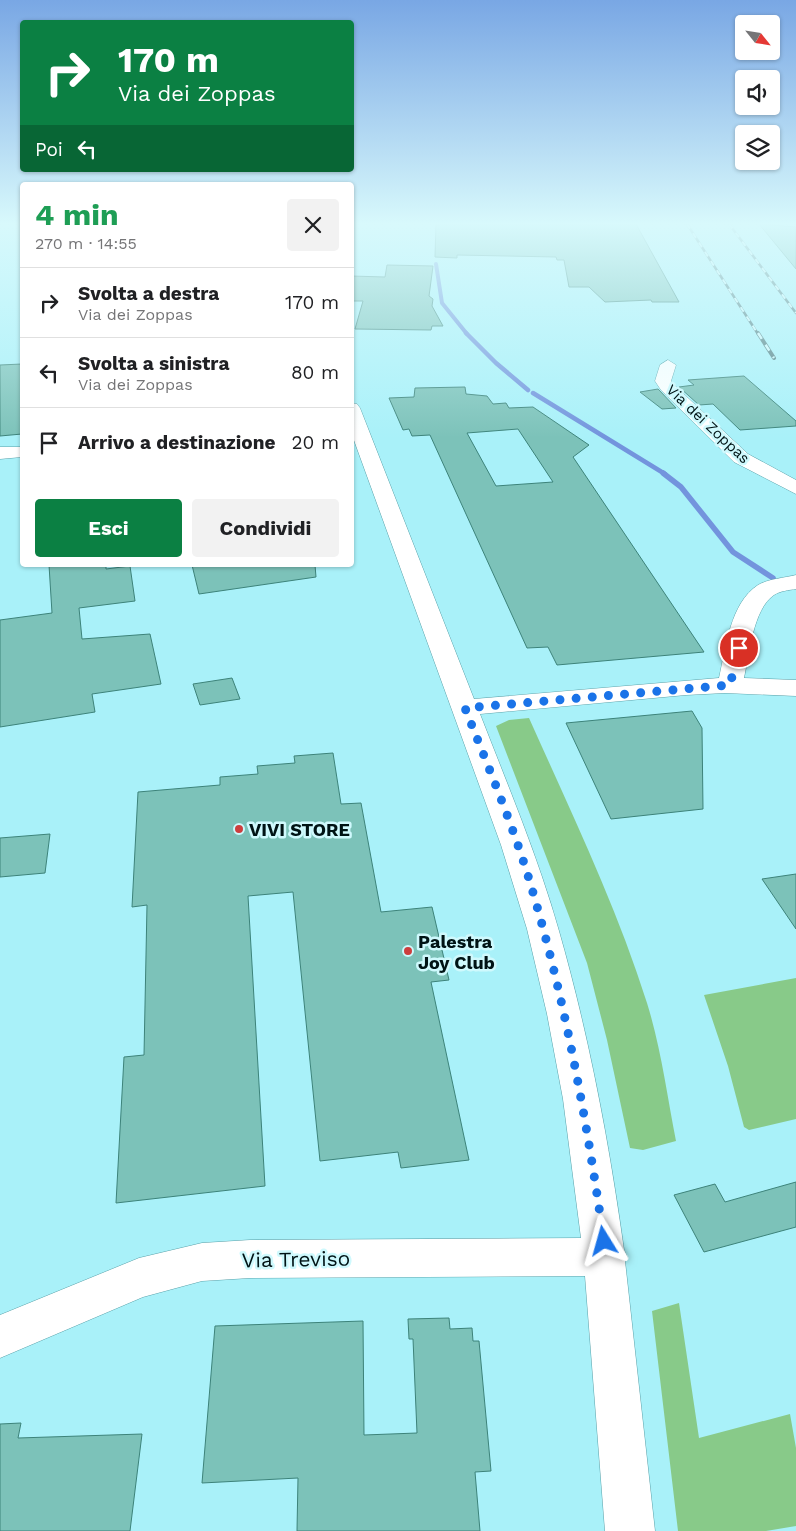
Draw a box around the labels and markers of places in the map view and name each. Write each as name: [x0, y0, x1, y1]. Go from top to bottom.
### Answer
pin: [718, 627, 760, 669]
place label: VIVI STORE: [249, 819, 350, 840]
marker: VIVI STORE: [233, 823, 245, 835]
place label: Palestra Joy Club: [418, 931, 495, 973]
marker: Palestra Joy Club: [402, 945, 414, 957]

